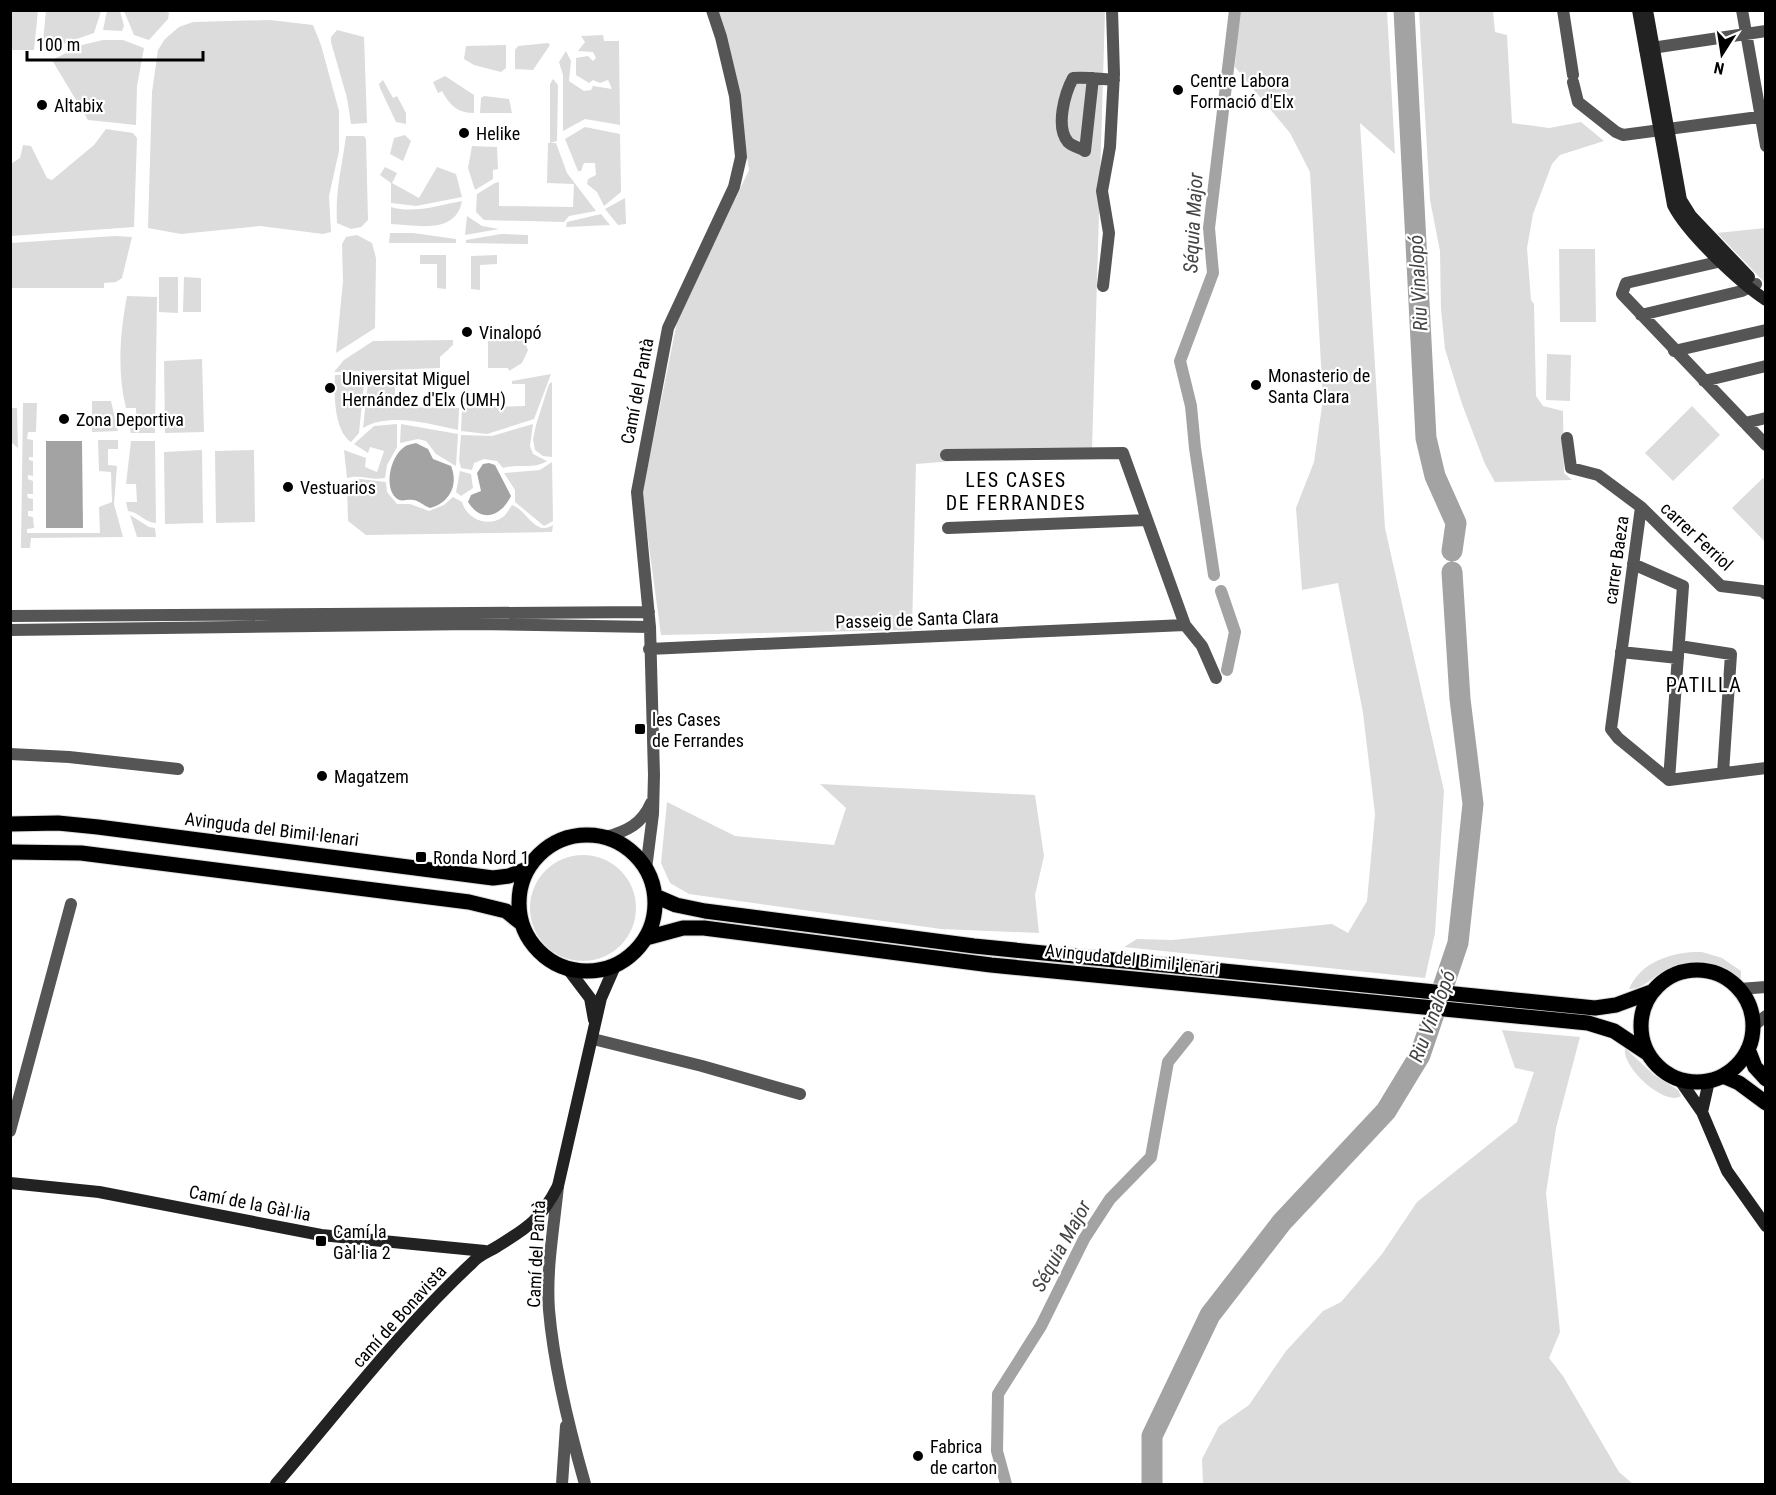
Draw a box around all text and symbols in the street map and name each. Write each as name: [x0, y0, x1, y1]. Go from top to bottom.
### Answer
scale bar: [27, 24, 202, 62]
north arrow: [1692, 24, 1752, 84]
text: 100 m: [36, 34, 80, 55]
text: N: [1712, 58, 1726, 78]
place label: Centre Labora Formació d'Elx: [1190, 70, 1294, 112]
marker: Centre Labora Formació d'Elx: [1171, 83, 1185, 97]
place label: Altabix: [54, 95, 103, 116]
marker: Altabix: [35, 98, 49, 112]
place label: Helike: [476, 123, 520, 144]
marker: Helike: [457, 126, 471, 140]
water label: Séquia Major: [1178, 171, 1208, 274]
water label: Riu Vinalopó: [1403, 234, 1433, 332]
place label: Vinalopó: [479, 322, 542, 343]
marker: Vinalopó: [460, 325, 474, 339]
street label: Camí del Pantà: [616, 336, 658, 446]
place label: Monasterio de Santa Clara: [1268, 365, 1370, 407]
place label: Universitat Miguel Hernández d'Elx (UMH): [342, 368, 506, 411]
marker: Monasterio de Santa Clara: [1249, 378, 1263, 392]
marker: Universitat Miguel Hernández d'Elx (UMH): [323, 381, 337, 395]
place label: Zona Deportiva: [76, 409, 184, 430]
marker: Zona Deportiva: [57, 412, 71, 426]
district label: LES CASES DE FERRANDES: [946, 468, 1086, 515]
place label: Vestuarios: [300, 477, 376, 498]
marker: Vestuarios: [281, 480, 295, 494]
street label: carrer Ferriol: [1657, 497, 1737, 575]
street label: carrer Baeza: [1599, 514, 1633, 606]
street label: Passeig de Santa Clara: [835, 606, 999, 632]
district label: PATILLA: [1666, 673, 1742, 697]
place label: les Cases de Ferrandes: [652, 709, 744, 751]
marker: les Cases de Ferrandes: [633, 722, 647, 736]
place label: Magatzem: [334, 766, 409, 787]
marker: Magatzem: [315, 769, 329, 783]
street label: Avinguda del Bimil·lenari: [184, 808, 360, 850]
place label: Ronda Nord 1: [433, 847, 529, 868]
marker: Ronda Nord 1: [414, 850, 428, 864]
street label: Avinguda del Bimil·lenari: [1044, 939, 1220, 979]
water label: Riu Vinalopó: [1404, 967, 1461, 1065]
street label: Camí de la Gàl·lia: [187, 1181, 313, 1225]
water label: Séquia Major: [1026, 1195, 1096, 1296]
street label: Camí del Pantà: [523, 1200, 549, 1308]
place label: Camí la Gàl·lia 2: [333, 1221, 391, 1263]
marker: Camí la Gàl·lia 2: [314, 1234, 328, 1248]
street label: camí de Bonavista: [348, 1261, 450, 1371]
place label: Fabrica de carton: [930, 1436, 997, 1478]
marker: Fabrica de carton: [911, 1449, 925, 1463]

